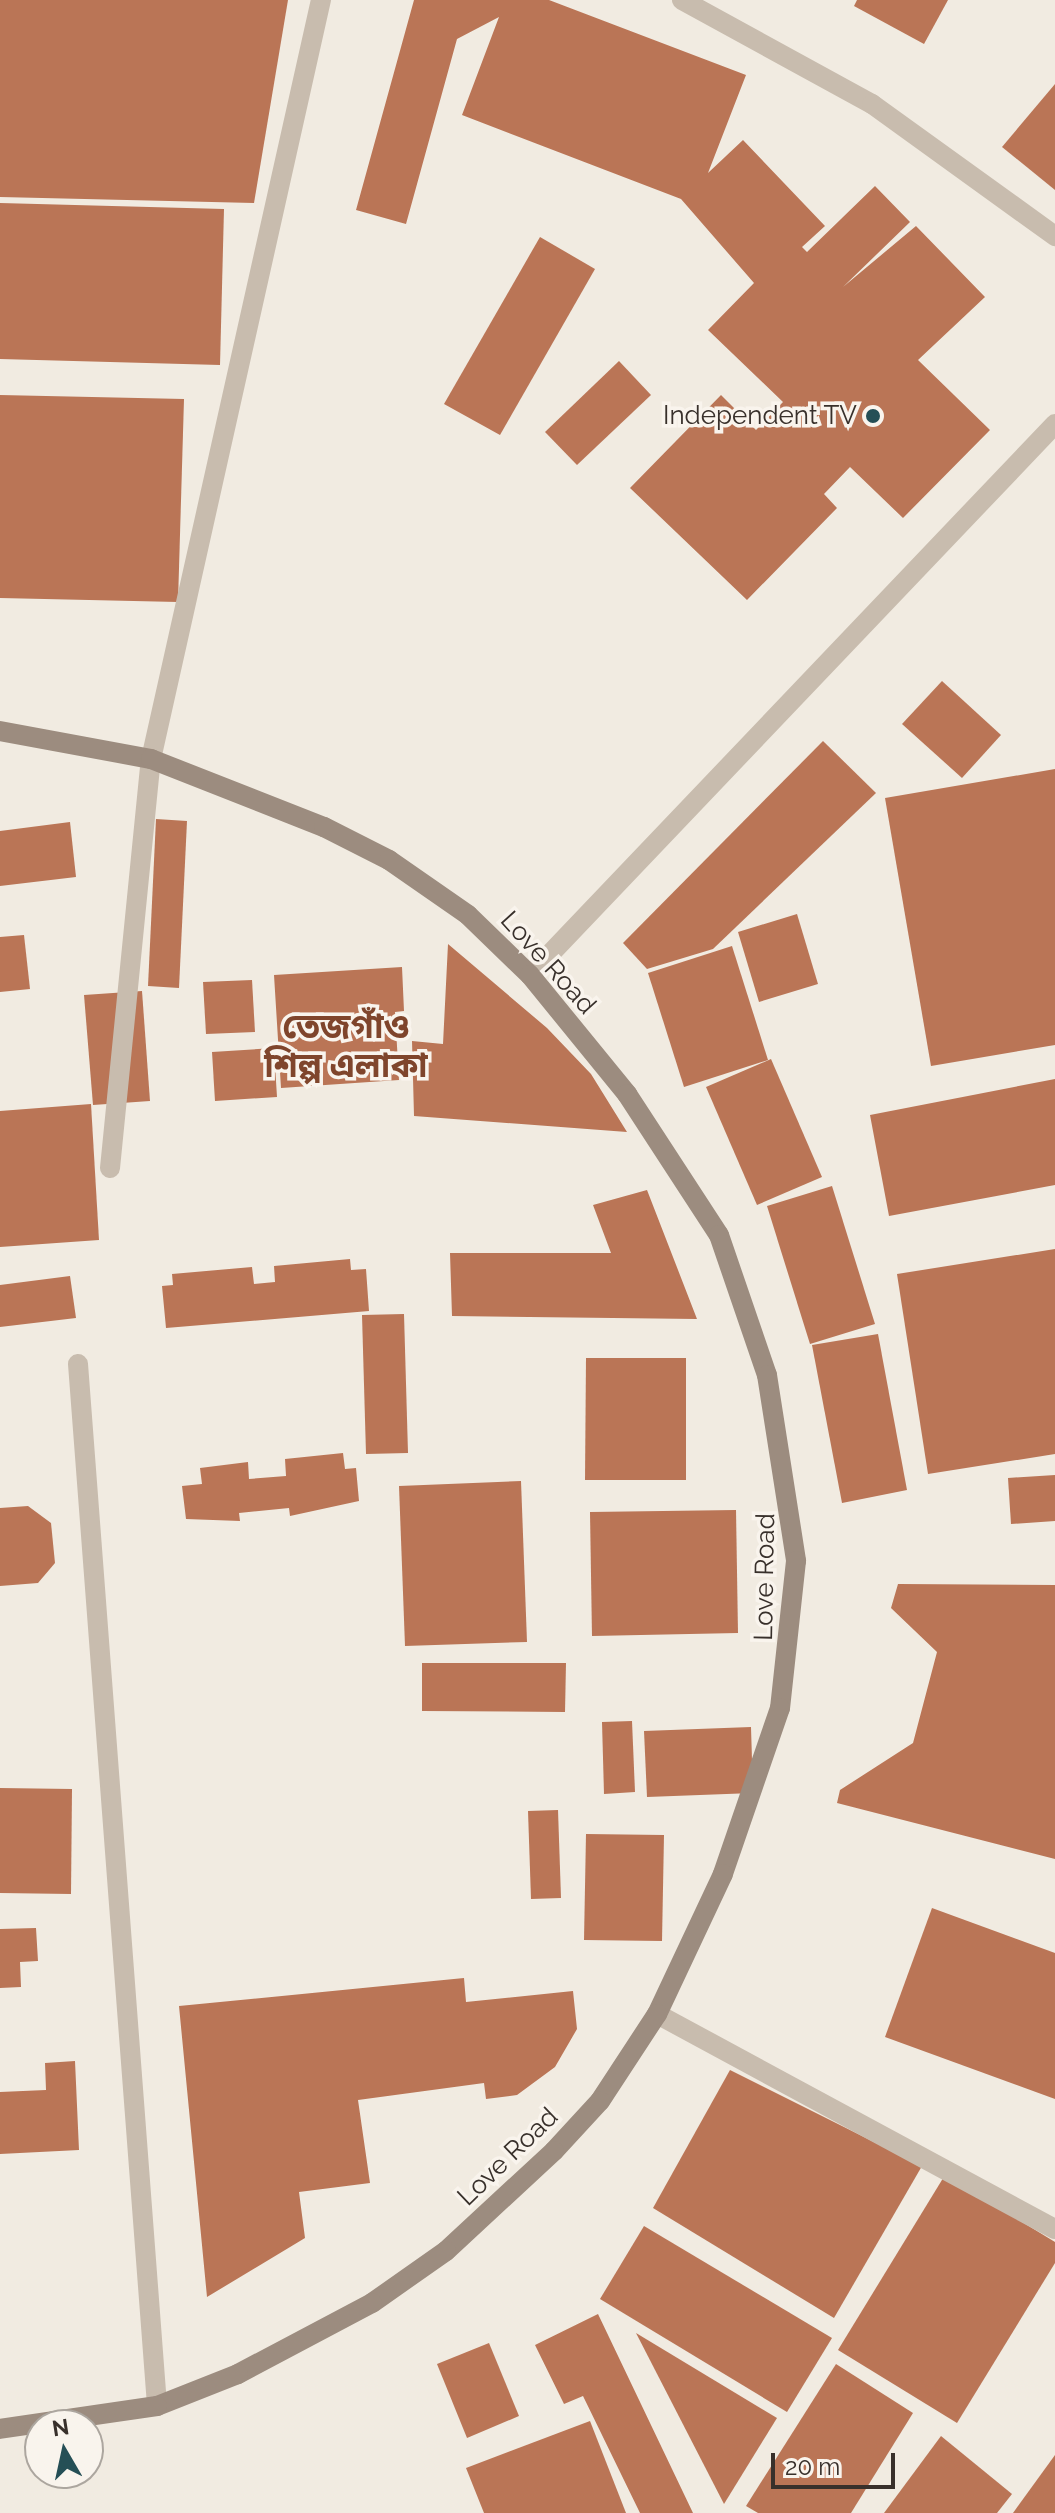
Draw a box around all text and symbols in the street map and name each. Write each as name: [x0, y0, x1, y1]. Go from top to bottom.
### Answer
place label: Independent TV: [662, 400, 857, 432]
marker: Independent TV: [864, 407, 882, 425]
street label: Love Road: [494, 905, 602, 1021]
district label: তেজগাঁও শিল্প এলাকা: [264, 1006, 428, 1086]
street label: Love Road: [748, 1513, 782, 1641]
street label: Love Road: [451, 2101, 565, 2213]
north arrow: [24, 2409, 104, 2489]
text: N: [50, 2413, 71, 2441]
scale bar: [775, 2437, 899, 2487]
text: 20 m: [785, 2452, 840, 2481]

